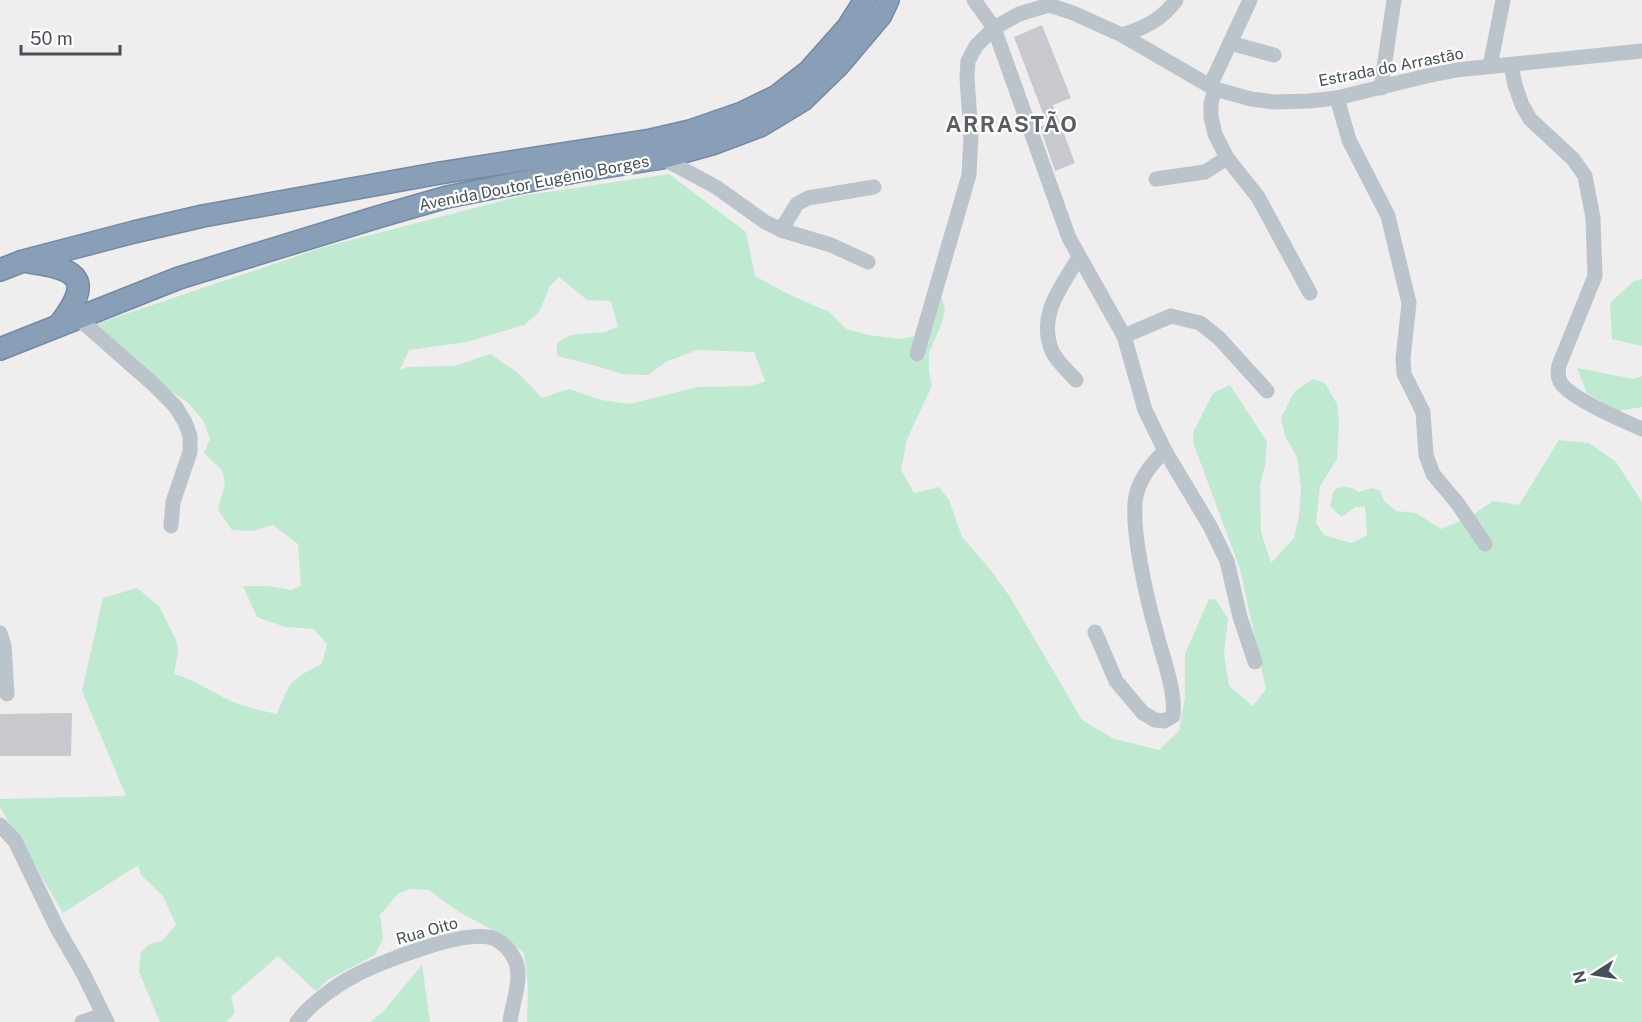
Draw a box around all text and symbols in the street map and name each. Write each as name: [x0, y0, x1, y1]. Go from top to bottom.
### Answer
scale bar: [21, 18, 120, 56]
text: 50 m: [30, 28, 73, 49]
street label: Estrada do Arrastão: [1317, 44, 1465, 90]
district label: ARRASTÃO: [945, 110, 1079, 137]
street label: Avenida Doutor Eugênio Borges: [417, 151, 651, 215]
street label: Rua Oito: [394, 913, 460, 949]
north arrow: [1564, 944, 1624, 1004]
text: N: [1569, 969, 1590, 985]

